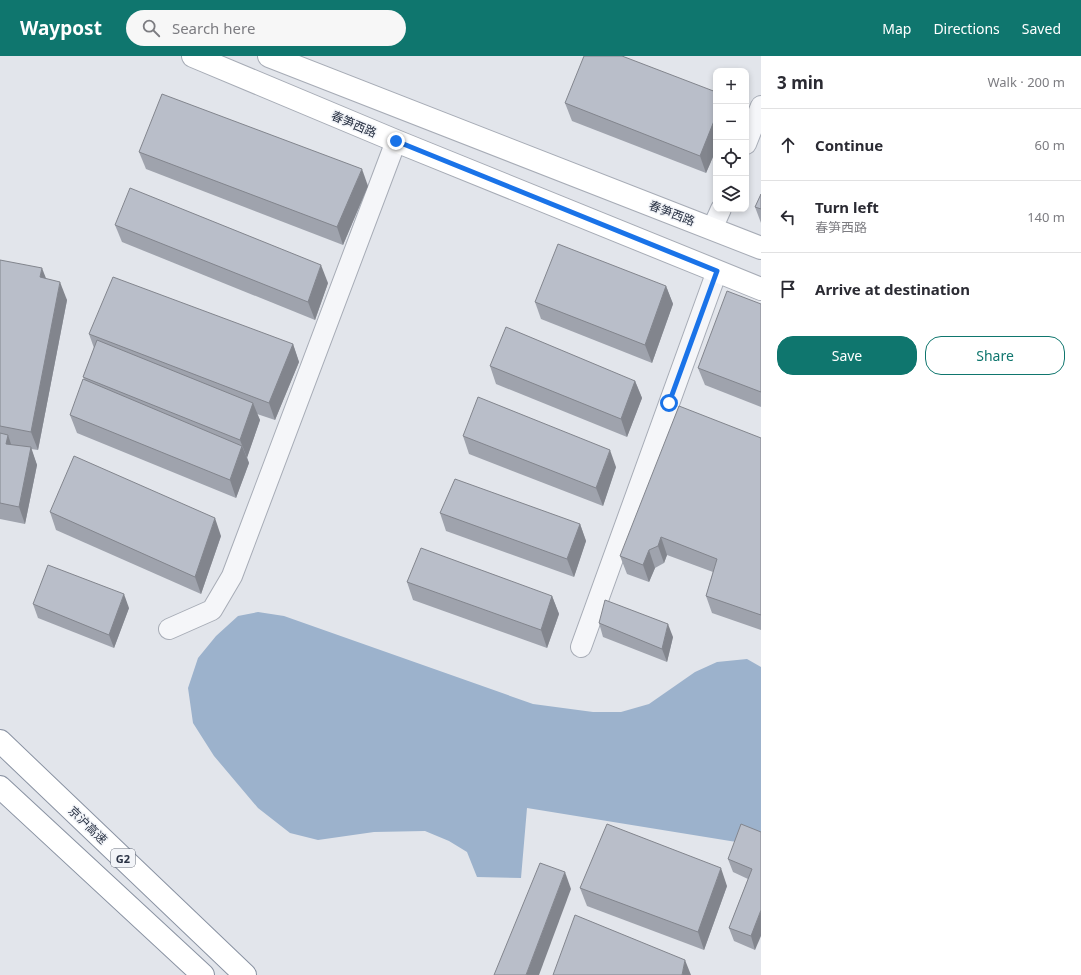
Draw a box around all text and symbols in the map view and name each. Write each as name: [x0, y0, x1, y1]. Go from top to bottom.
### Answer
search box: [126, 10, 406, 46]
text: Waypost: [20, 15, 102, 41]
icon: search: [140, 17, 162, 39]
text: Search here: [172, 18, 255, 38]
text: Map: [882, 19, 911, 38]
text: Directions: [933, 19, 1000, 38]
text: Saved: [1022, 19, 1061, 38]
map controls: [713, 68, 749, 212]
button: +: [713, 68, 749, 104]
text: 3 min: [777, 71, 824, 94]
text: Walk · 200 m: [987, 73, 1065, 91]
button: −: [713, 104, 749, 140]
street label: 春笋西路: [329, 107, 379, 141]
route end: [387, 132, 405, 150]
icon: ahead: [777, 134, 799, 156]
text: Continue: [815, 135, 883, 155]
text: 60 m: [1035, 136, 1065, 154]
button: locate: [713, 140, 749, 176]
button: layers: [713, 176, 749, 212]
street label: 春笋西路: [647, 196, 697, 230]
text: Turn left: [815, 197, 879, 217]
icon: left: [777, 206, 799, 228]
text: 140 m: [1027, 208, 1065, 226]
text: 春笋西路: [815, 218, 867, 236]
icon: arrive: [777, 278, 799, 300]
text: Arrive at destination: [815, 279, 970, 299]
button: Save: [777, 336, 917, 375]
button: Share: [925, 336, 1065, 375]
route start: [660, 394, 678, 412]
street label: 京沪高速: [65, 802, 111, 848]
road number: G2: [111, 849, 135, 867]

